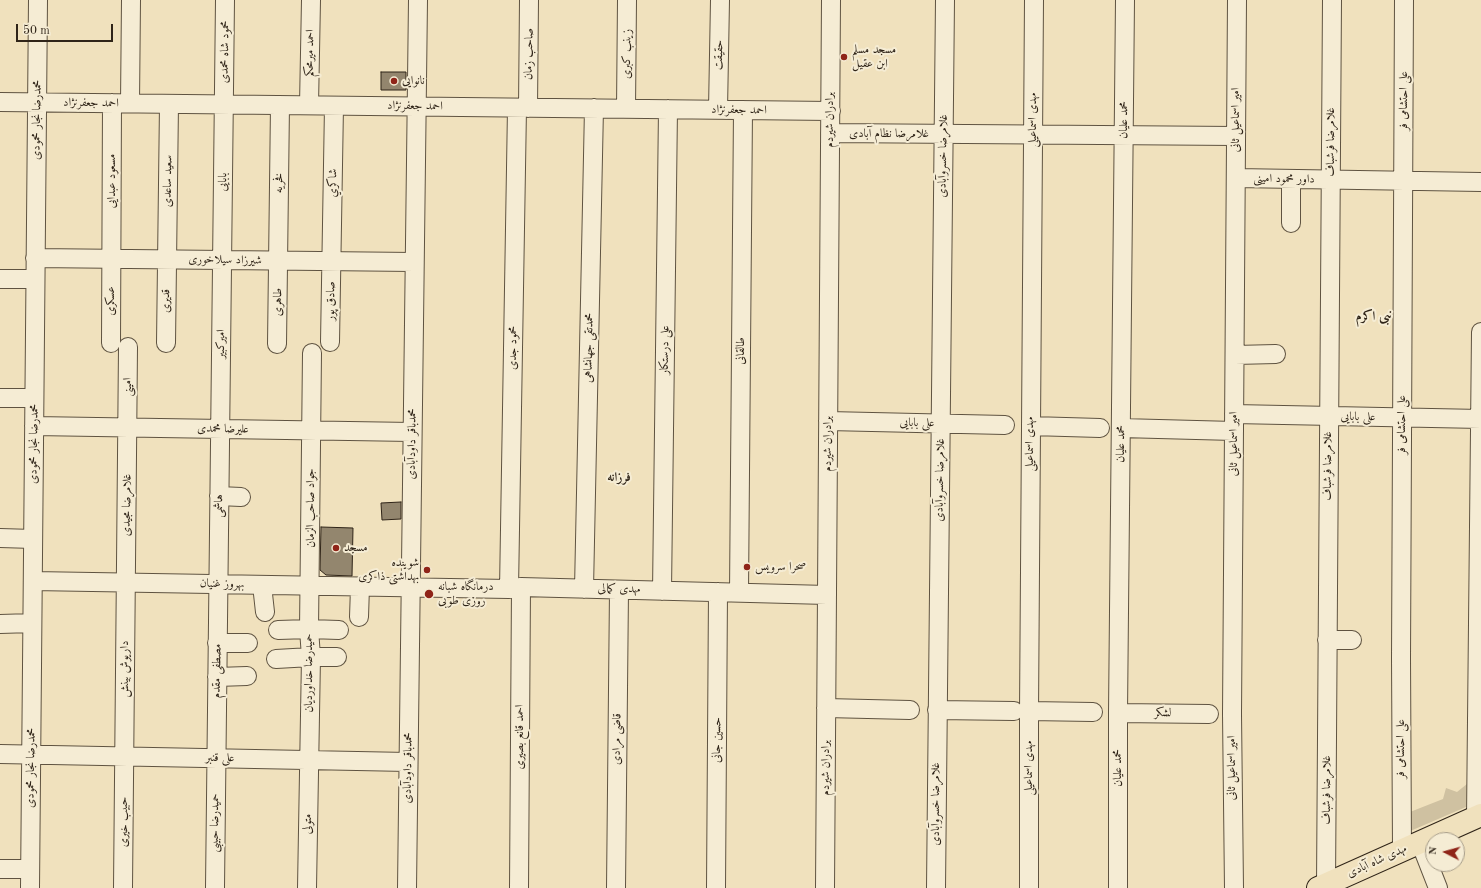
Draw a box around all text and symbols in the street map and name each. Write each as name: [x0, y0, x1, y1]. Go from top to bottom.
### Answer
scale bar: [18, 16, 115, 42]
street label: محمود شاه محمدی: [217, 21, 233, 83]
text: 50 m: [23, 25, 50, 37]
street label: صاحب زمان: [521, 28, 537, 80]
street label: احمد میرمحکم: [302, 29, 318, 77]
street label: زینب کبری: [619, 29, 635, 79]
street label: حقیقت: [712, 40, 726, 70]
place label: مسجد مسلم ابن عقیل: [852, 43, 896, 71]
marker: مسجد مسلم ابن عقیل: [839, 52, 849, 62]
street label: علی احتشامی فر: [1397, 71, 1411, 131]
place label: نانوایی: [402, 74, 425, 88]
marker: نانوایی: [389, 76, 399, 86]
street label: محمدرضا نجار محمودی: [29, 80, 45, 160]
street label: امیر اسماعیل ثانی: [1229, 88, 1243, 152]
street label: برادران شیردم: [823, 92, 837, 148]
street label: مهدی اسماعیلی: [1026, 93, 1040, 147]
street label: احمد جعفرنژاد: [63, 95, 119, 111]
street label: احمد جعفرنژاد: [387, 98, 443, 114]
street label: محمد علیان: [1116, 101, 1132, 139]
street label: احمد جعفرنژاد: [711, 102, 767, 118]
street label: غلامرضا فرشباف: [1324, 107, 1338, 177]
street label: غلامرضا خسروآبادی: [935, 114, 951, 198]
street label: غلامرضا نظام آبادی: [849, 127, 929, 141]
street label: مسعود عبدایی: [105, 154, 119, 208]
street label: سعید ساعدی: [160, 155, 176, 207]
street label: شاكري: [326, 168, 340, 198]
street label: داور محمود امینی: [1253, 171, 1315, 187]
street label: بابایی: [216, 172, 230, 192]
street label: فخریه: [272, 173, 286, 193]
street label: شیرزاد سیلاخوری: [188, 252, 262, 268]
street label: صادق پور: [323, 281, 339, 321]
street label: عسکری: [104, 286, 118, 316]
street label: طاهری: [271, 288, 285, 316]
street label: قدیری: [159, 289, 173, 313]
district label: نبی اکرم: [1356, 309, 1392, 325]
street label: محمدتقی جهانشاهی: [581, 313, 597, 383]
street label: علی درستکار: [657, 325, 673, 375]
street label: محمود جدی: [505, 326, 521, 370]
street label: امیرکبیر: [214, 329, 228, 359]
street label: طالقانی: [734, 337, 748, 365]
street label: امینی: [121, 378, 135, 396]
street label: علی احتشامی فر: [1395, 395, 1409, 455]
street label: محمدرضا نجار محمودی: [26, 404, 42, 484]
street label: محمدباقر داودآبادی: [404, 408, 420, 480]
street label: علی بابایی: [1340, 409, 1376, 425]
street label: امیر اسماعیل ثانی: [1227, 412, 1241, 476]
street label: علی بابایی: [899, 415, 935, 431]
street label: برادران شیردم: [821, 416, 835, 472]
street label: مهدی اسماعیلی: [1023, 417, 1037, 471]
street label: علیرضا محمدی: [197, 421, 249, 437]
street label: محمد علیان: [1113, 425, 1129, 463]
street label: غلامرضا فرشباف: [1321, 431, 1335, 501]
street label: غلامرضا خسروآبادی: [932, 438, 948, 522]
street label: جواد صاحب الزمان: [304, 468, 318, 548]
district label: فرزانه: [607, 470, 631, 486]
street label: غلامرضا مجیدی: [119, 474, 135, 536]
street label: هاشمی: [212, 494, 226, 518]
place label: مسجد: [344, 541, 368, 555]
marker: مسجد: [331, 543, 341, 553]
place label: شوینده بهداشتی ذاکری: [358, 556, 419, 584]
place label: صحرا سرویس: [755, 560, 806, 574]
marker: صحرا سرویس: [742, 562, 752, 572]
marker: شوینده بهداشتی ذاکری: [422, 565, 432, 575]
street label: بهروز غنیان: [200, 576, 244, 592]
place label: درمانگاه شبانه روزی طوبی: [438, 580, 494, 608]
street label: مهدی کمالی: [598, 581, 640, 597]
marker: درمانگاه شبانه روزی طوبی: [423, 588, 435, 600]
street label: حمیدرضا خداوردیان: [302, 633, 316, 713]
street label: داریوش بینش: [118, 641, 132, 697]
street label: مصطفی مقدم: [209, 644, 225, 698]
street label: احمد قانع بصیری: [513, 705, 527, 769]
street label: لشكر: [1154, 706, 1172, 720]
street label: قاضی مرادی: [609, 713, 625, 765]
street label: حسین جانی: [709, 717, 725, 763]
street label: علی احتشامی فر: [1394, 719, 1408, 779]
street label: محمدرضا نجار محمودی: [23, 728, 39, 808]
street label: محمدباقر داودآبادی: [400, 732, 416, 804]
street label: امیر اسماعیل ثانی: [1225, 736, 1239, 800]
street label: برادران شیردم: [819, 740, 833, 796]
street label: مهدی اسماعیلی: [1022, 741, 1036, 795]
street label: محمد علیان: [1111, 749, 1125, 787]
street label: علی قنبر: [205, 751, 235, 765]
street label: غلامرضا فرشباف: [1320, 755, 1334, 825]
street label: غلامرضا خسروآبادی: [929, 762, 943, 846]
street label: حمیدرضا حبیبی: [207, 793, 223, 853]
street label: حبیب خیری: [117, 797, 131, 847]
street label: متولی: [301, 814, 315, 834]
north arrow: [1425, 832, 1465, 872]
street label: مهدی شاه آبادی: [1345, 841, 1409, 881]
text: N: [1428, 846, 1439, 856]

